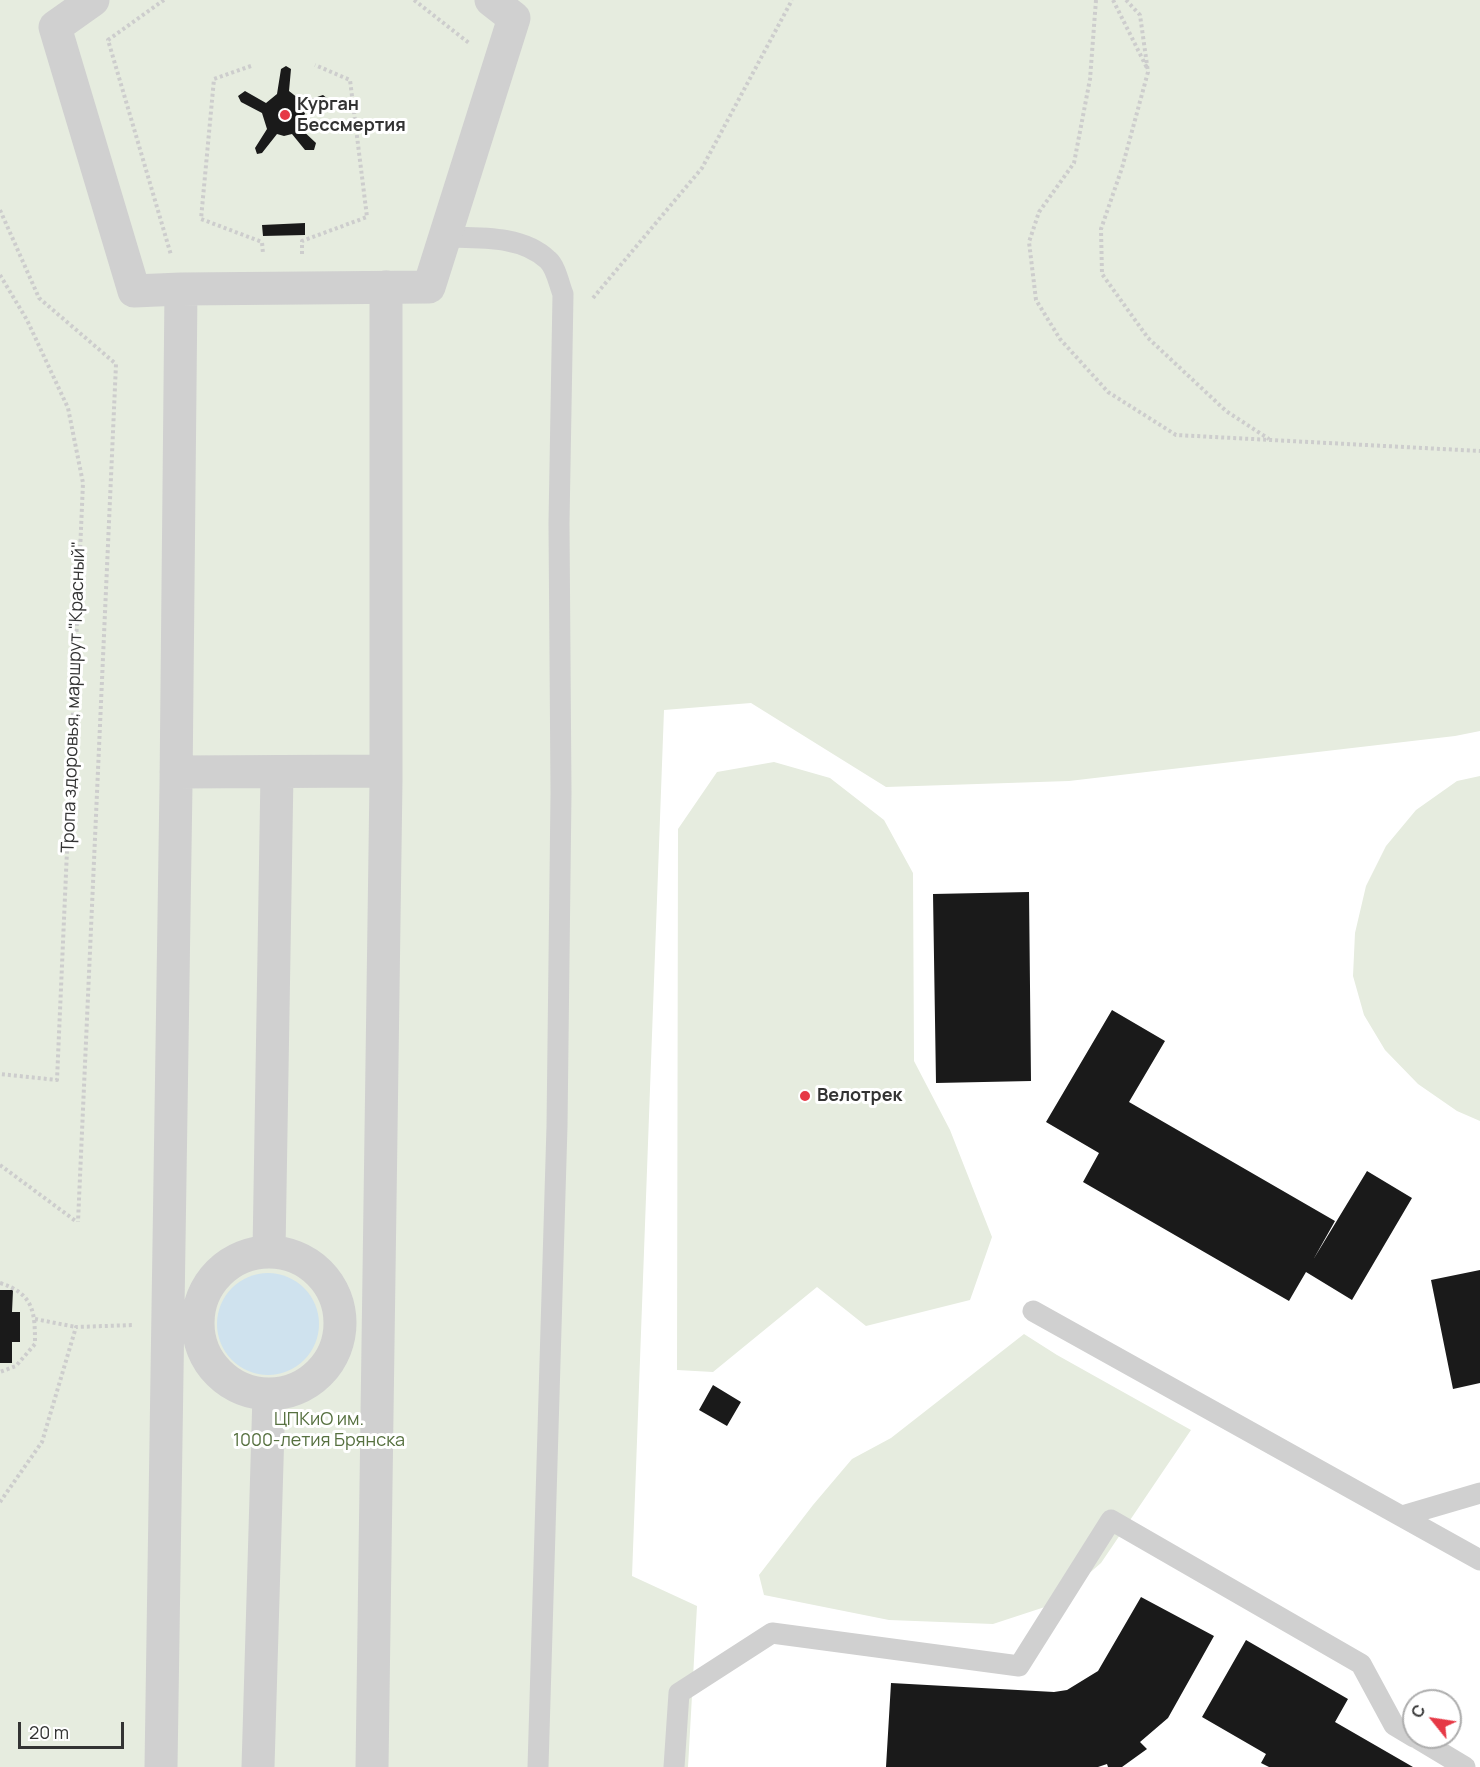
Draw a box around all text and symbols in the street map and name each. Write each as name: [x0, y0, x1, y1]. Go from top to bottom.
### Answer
place label: Курган Бессмертия: [297, 94, 406, 136]
marker: Курган Бессмертия: [278, 108, 292, 122]
street label: Тропа здоровья, маршрут "Красный": [58, 541, 90, 853]
place label: Велотрек: [817, 1085, 902, 1107]
marker: Велотрек: [798, 1089, 812, 1103]
park label: ЦПКиО им. 1000-летия Брянска: [233, 1409, 405, 1452]
north arrow: [1402, 1689, 1462, 1749]
text: С: [1406, 1700, 1431, 1722]
scale bar: [21, 1710, 128, 1748]
text: 20 m: [29, 1720, 69, 1744]

